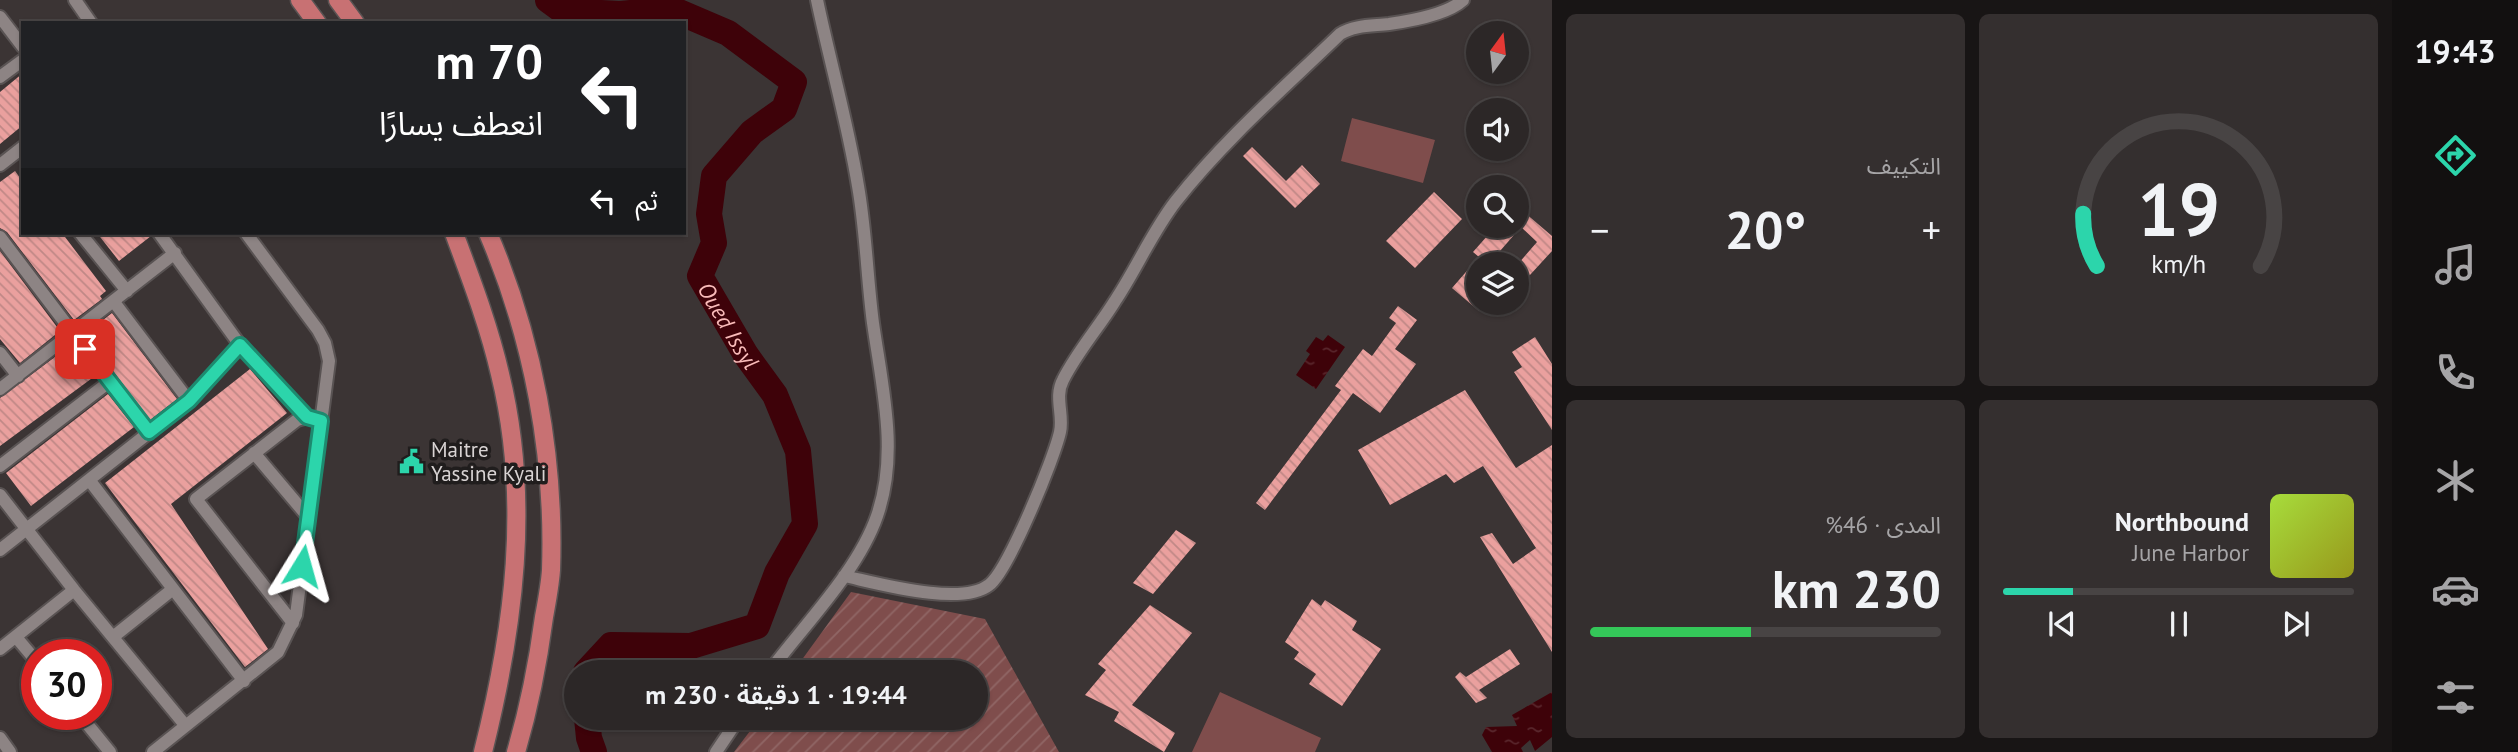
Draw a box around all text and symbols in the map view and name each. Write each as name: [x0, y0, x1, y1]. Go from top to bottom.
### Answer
north arrow: [1466, 21, 1530, 84]
map controls: [1466, 21, 1529, 315]
text: 70 m: [436, 29, 543, 93]
text: 19:43: [2414, 30, 2496, 72]
icon: left: [567, 49, 658, 140]
button: sound: [1466, 98, 1529, 161]
text: انعطف يسارًا: [379, 102, 543, 144]
icon: directions: [2431, 131, 2480, 180]
text: التكييف: [1867, 151, 1941, 180]
text: 19: [2137, 162, 2220, 256]
button: search: [1466, 175, 1529, 238]
icon: left: [584, 182, 622, 220]
text: ثم: [636, 184, 658, 217]
text: 20°: [1725, 196, 1806, 263]
text: −: [1590, 205, 1609, 254]
text: +: [1922, 205, 1941, 254]
icon: music: [2431, 240, 2480, 289]
text: km/h: [2151, 248, 2206, 280]
button: layers: [1466, 252, 1529, 315]
water label: Oued Issyl: [692, 276, 766, 375]
pin: [55, 319, 115, 379]
icon: arrive: [66, 330, 104, 368]
icon: phone: [2431, 348, 2480, 397]
place label: Maitre Yassine Kyali: [431, 436, 546, 487]
public building icon: Maitre Yassine Kyali: [397, 447, 425, 475]
icon: climate: [2431, 456, 2480, 505]
text: Northbound: [2115, 505, 2249, 538]
text: المدى · 46%: [1825, 510, 1941, 539]
position arrow: [265, 529, 339, 603]
text: June Harbor: [2132, 538, 2249, 567]
text: 230 km: [1772, 555, 1941, 622]
icon: car: [2431, 565, 2480, 614]
icon: previous: [2043, 605, 2081, 643]
icon: pause: [2160, 605, 2198, 643]
icon: next: [2277, 605, 2315, 643]
speed limit sign: 30: [21, 639, 112, 730]
icon: filters: [2431, 673, 2480, 722]
text: 19:44 · 1 دقيقة · 230 m: [645, 678, 907, 711]

